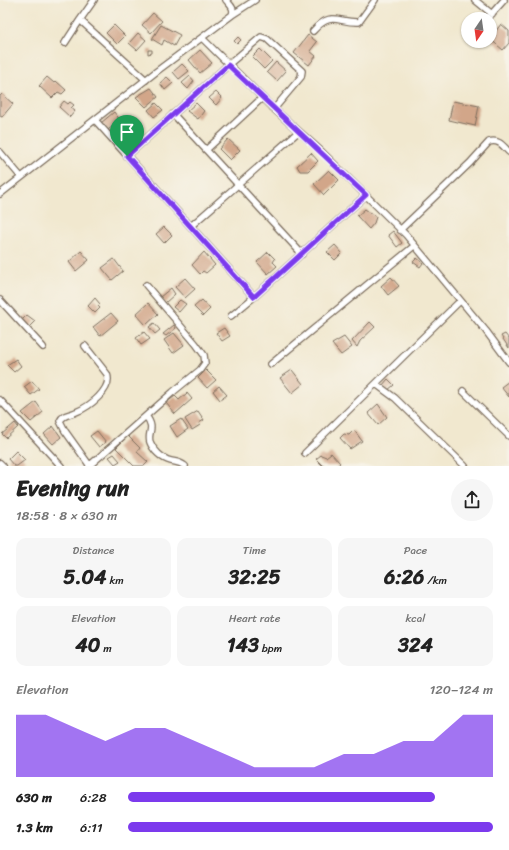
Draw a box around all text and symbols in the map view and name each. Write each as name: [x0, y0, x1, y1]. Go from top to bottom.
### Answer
north arrow: [461, 12, 497, 48]
map controls: [461, 12, 497, 48]
pin: [110, 115, 144, 156]
icon: arrive: [116, 121, 138, 143]
text: Evening run: [16, 469, 129, 508]
button: share: [451, 479, 493, 521]
text: 18:58 · 8 × 630 m: [16, 504, 117, 527]
text: Distance: [73, 541, 114, 560]
text: Time: [243, 541, 266, 560]
text: Pace: [404, 541, 427, 560]
text: 5.04: [63, 560, 107, 595]
text: 32:25: [228, 560, 281, 595]
text: 6:26: [384, 560, 424, 595]
text: km: [107, 571, 124, 590]
text: /km: [424, 571, 447, 590]
text: Elevation: [71, 609, 116, 628]
text: Heart rate: [229, 609, 280, 628]
text: kcal: [406, 609, 426, 628]
text: 40: [75, 628, 100, 663]
text: 143: [227, 628, 259, 663]
text: 324: [398, 628, 433, 663]
text: m: [100, 639, 112, 658]
text: bpm: [259, 639, 282, 658]
text: Elevation: [16, 678, 69, 701]
text: 120–124 m: [430, 678, 493, 701]
text: 630 m: [16, 786, 52, 809]
text: 6:28: [80, 786, 107, 809]
text: 1.3 km: [16, 816, 53, 839]
text: 6:11: [80, 816, 102, 839]

